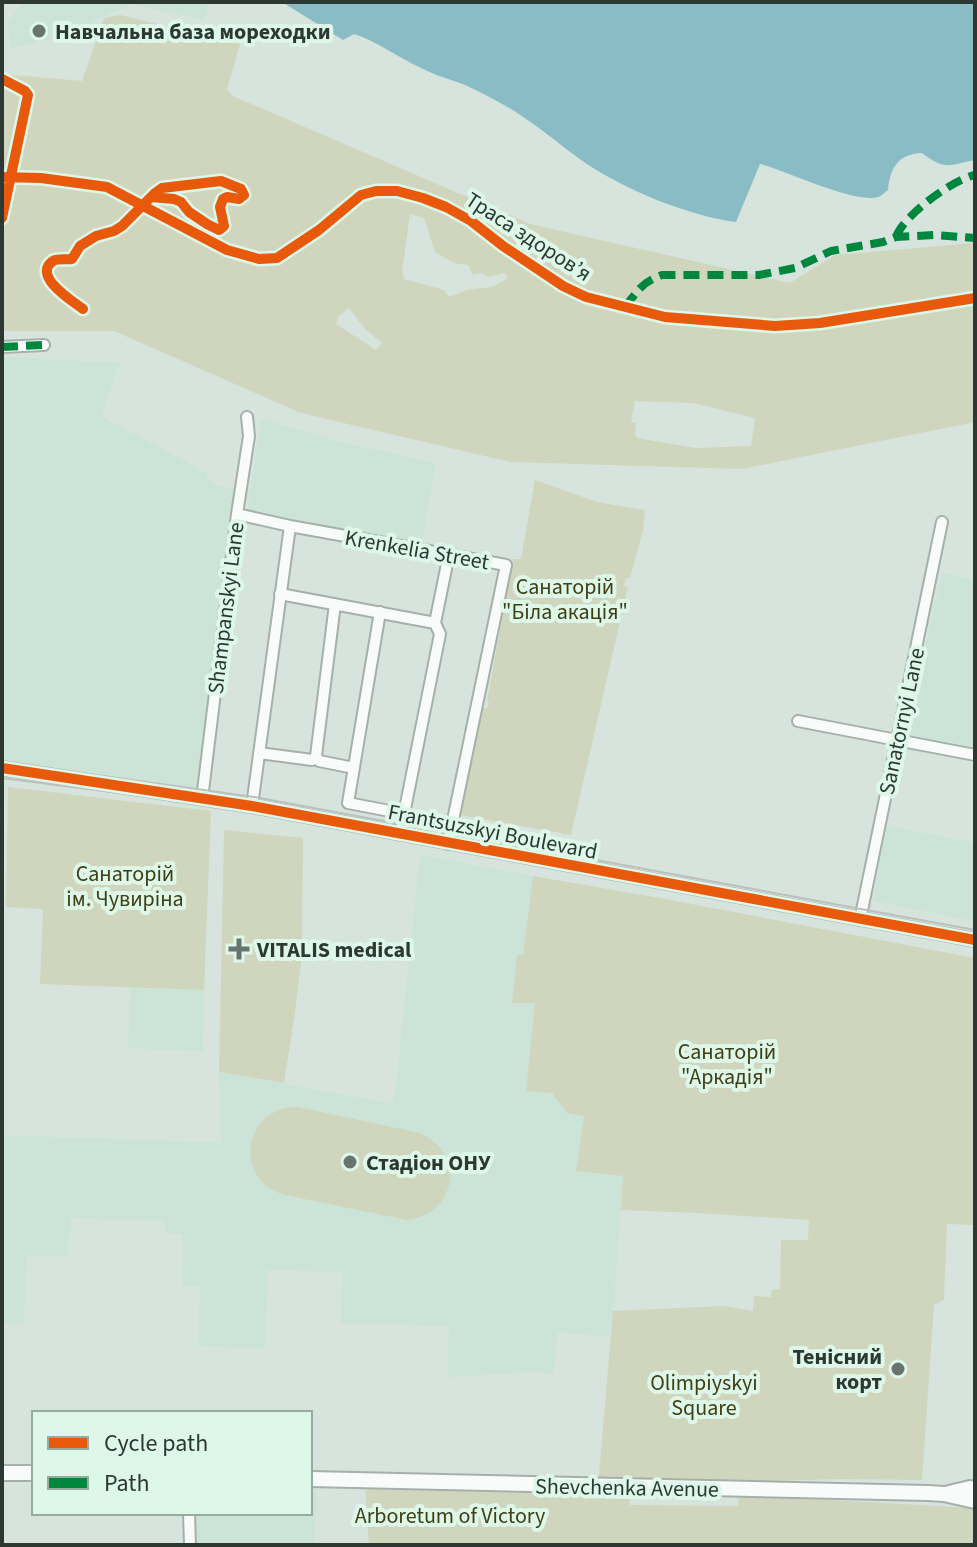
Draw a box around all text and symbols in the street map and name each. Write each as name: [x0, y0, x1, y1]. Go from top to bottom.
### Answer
place label: Навчальна база мореходки: [55, 16, 331, 48]
marker: Навчальна база мореходки: [30, 22, 48, 40]
street label: Траса здоров’я: [459, 184, 598, 290]
street label: Shampanskyi Lane: [200, 520, 252, 696]
street label: Krenkelia Street: [342, 522, 492, 579]
park label: Санаторій "Біла акація": [502, 571, 628, 628]
street label: Sanatornyi Lane: [871, 645, 933, 798]
street label: Frantsuzskyi Boulevard: [385, 796, 600, 868]
park label: Санаторій ім. Чувиріна: [66, 858, 184, 915]
place label: VITALIS medical: [256, 934, 412, 966]
marker: VITALIS medical: [228, 938, 250, 960]
park label: Санаторій "Аркадія": [678, 1036, 776, 1093]
place label: Стадіон ОНУ: [366, 1147, 491, 1179]
marker: Стадіон ОНУ: [341, 1153, 359, 1171]
place label: Тенісний корт: [792, 1341, 882, 1398]
marker: Тенісний корт: [889, 1360, 907, 1378]
park label: Olimpiyskyi Square: [650, 1367, 758, 1424]
legend: [32, 1411, 312, 1515]
text: Cycle path: [104, 1426, 208, 1461]
text: Path: [104, 1466, 150, 1501]
street label: Shevchenka Avenue: [535, 1470, 719, 1506]
park label: Arboretum of Victory: [355, 1500, 546, 1532]

